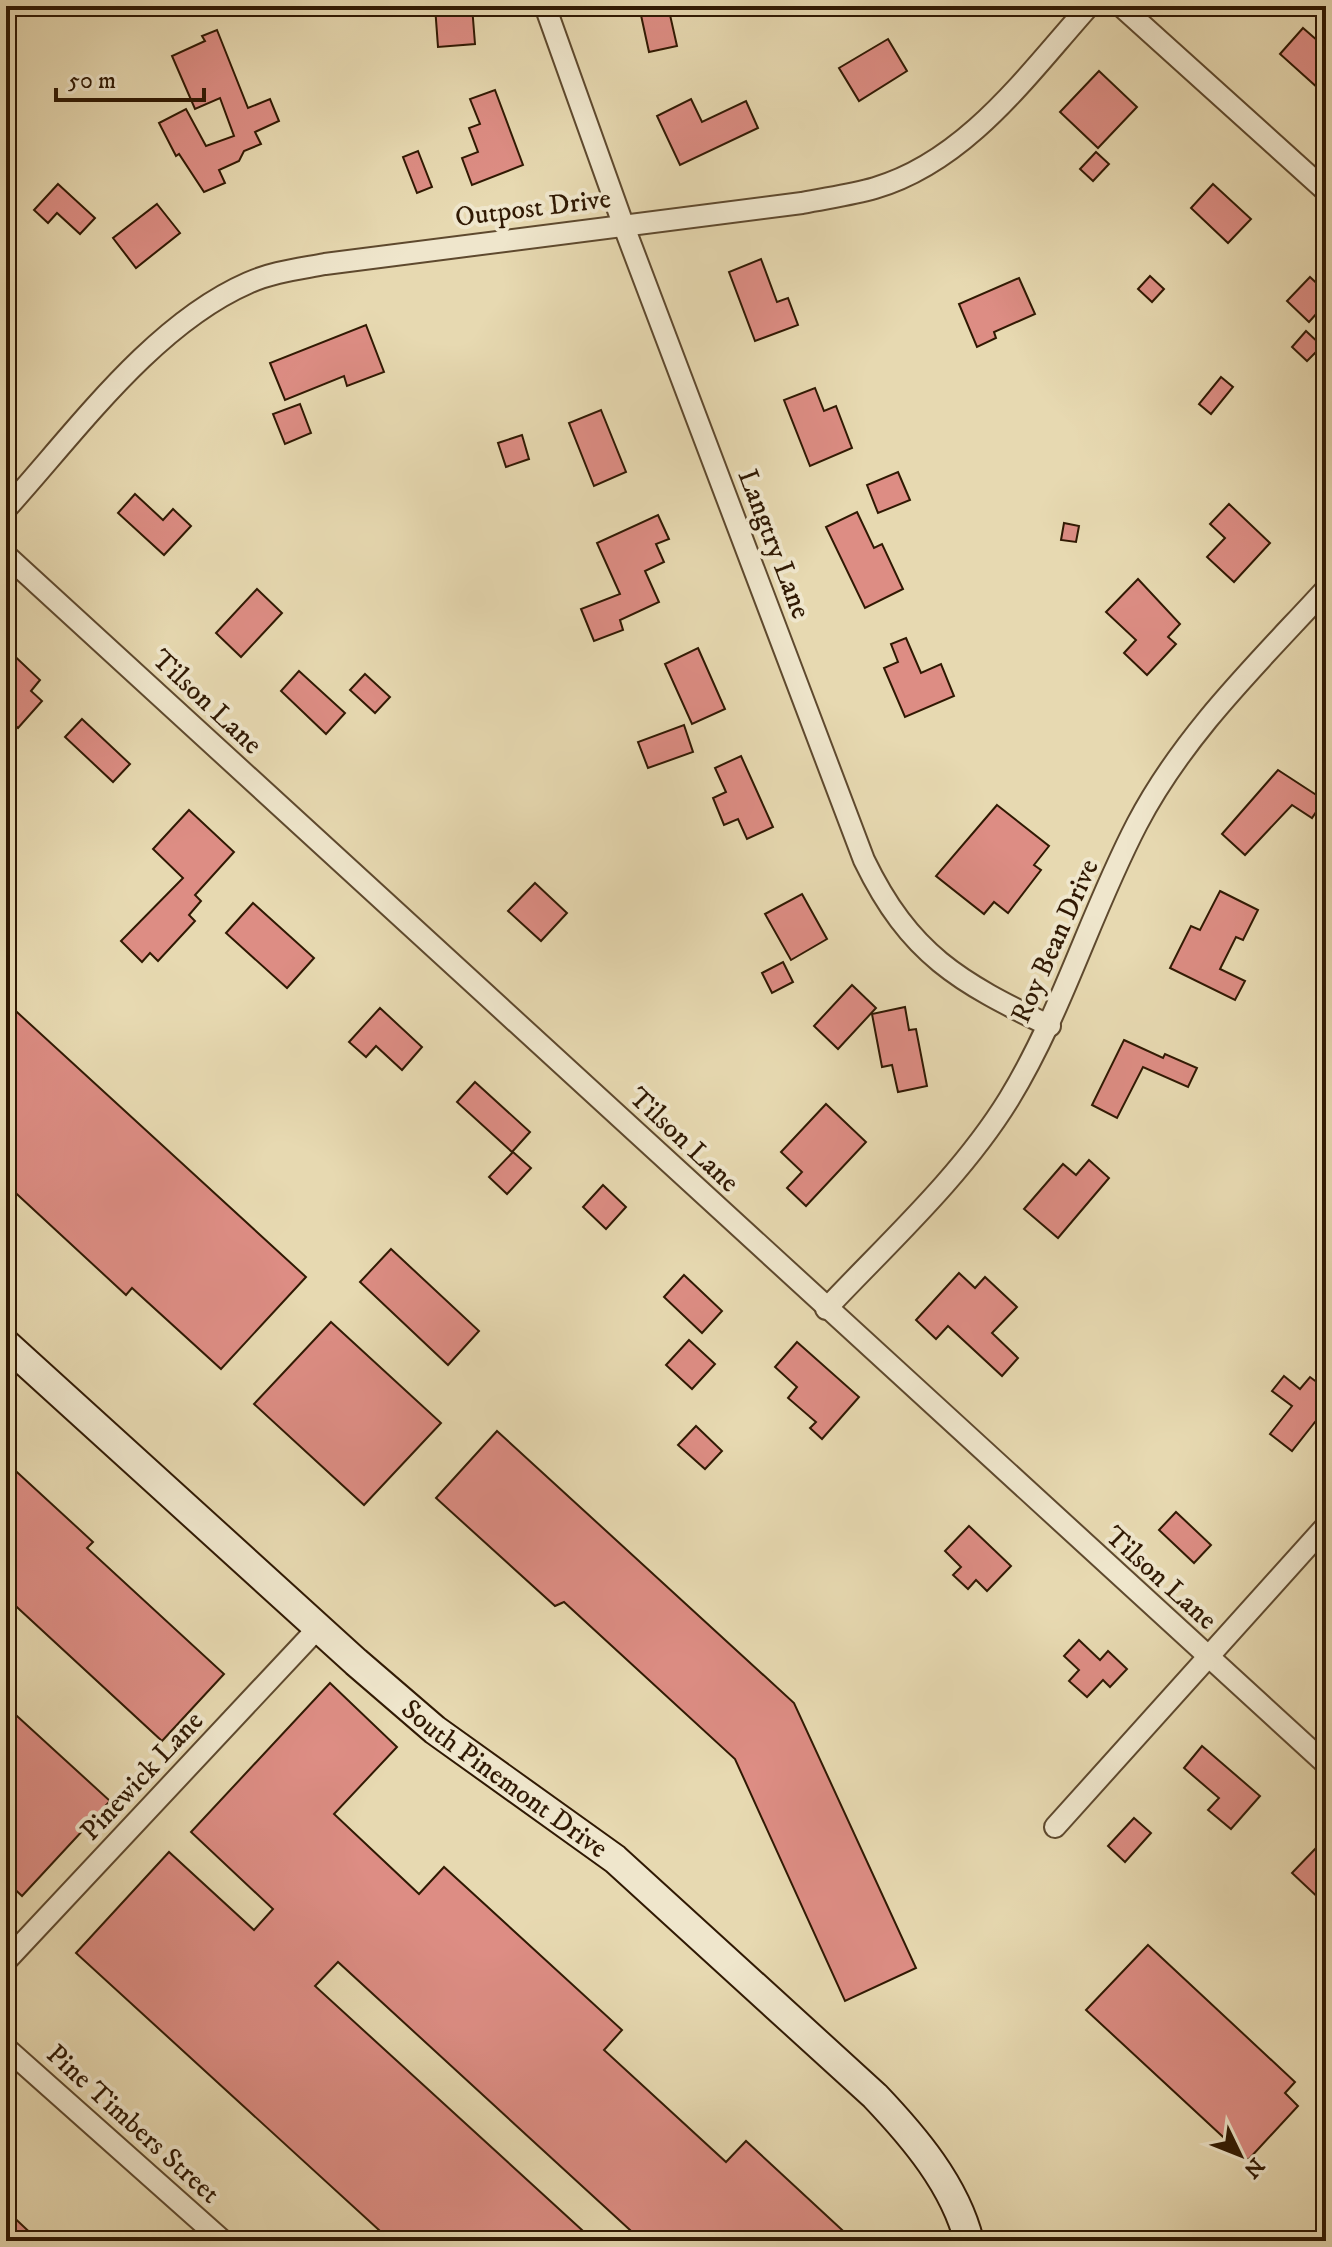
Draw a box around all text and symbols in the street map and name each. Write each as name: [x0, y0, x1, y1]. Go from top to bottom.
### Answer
scale bar: [56, 52, 204, 102]
text: 50 m: [68, 66, 116, 96]
street label: Outpost Drive: [453, 181, 613, 235]
street label: Langtry Lane: [729, 464, 819, 624]
street label: Tilson Lane: [144, 642, 270, 762]
street label: Roy Bean Drive: [1003, 854, 1107, 1028]
street label: Tilson Lane: [621, 1080, 747, 1200]
street label: Tilson Lane: [1098, 1519, 1224, 1637]
street label: South Pinemont Drive: [394, 1691, 615, 1866]
street label: Pinewick Lane: [73, 1704, 211, 1848]
street label: Pine Timbers Street: [39, 2037, 227, 2211]
north arrow: [1200, 2115, 1280, 2195]
text: N: [1237, 2152, 1270, 2183]

